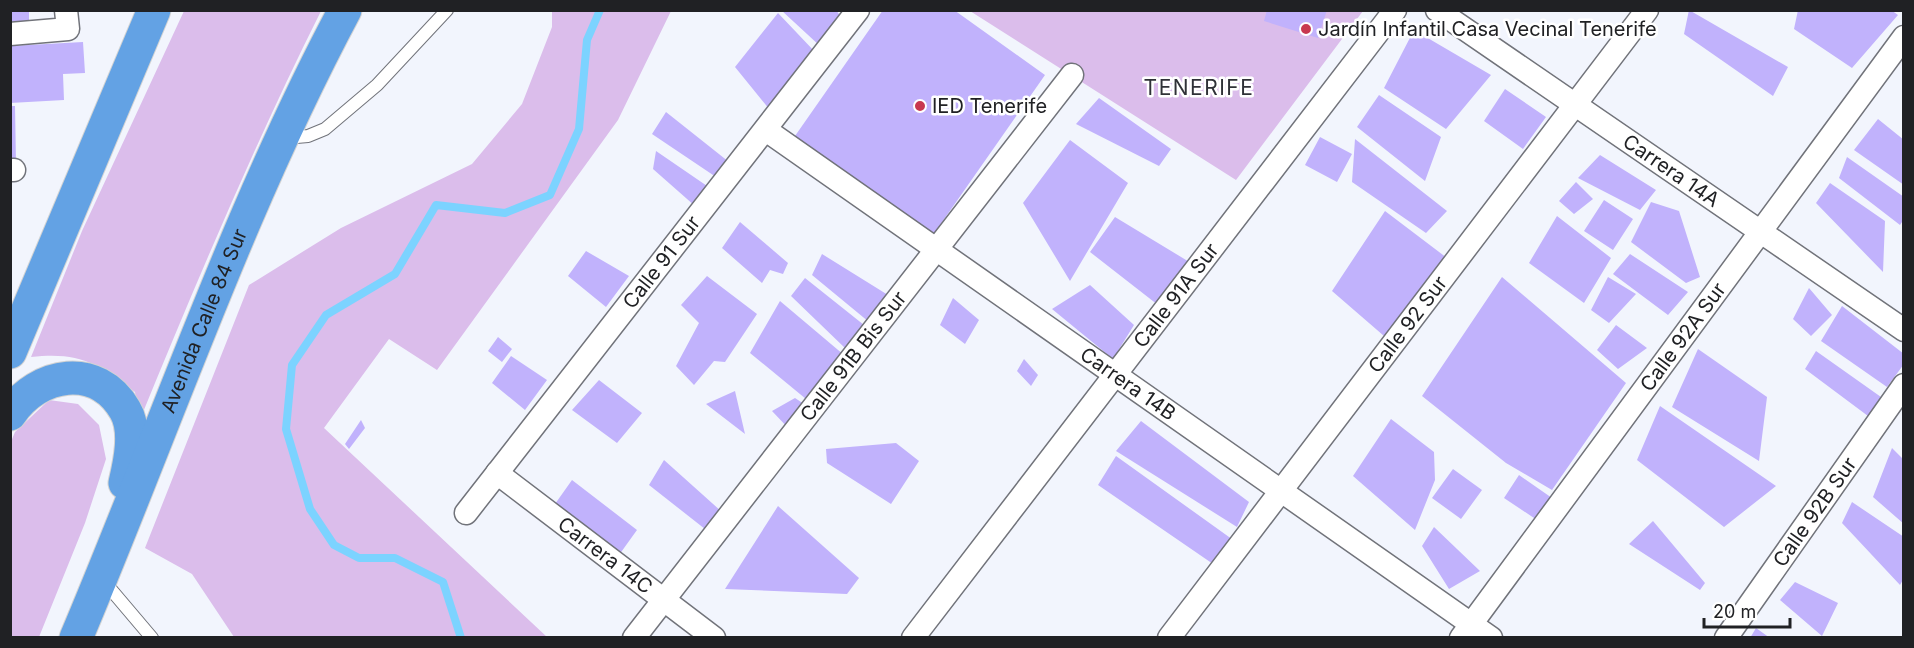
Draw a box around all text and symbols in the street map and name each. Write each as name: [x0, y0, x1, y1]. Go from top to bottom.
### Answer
place label: Jardín Infantil Casa Vecinal Tenerife: [1318, 17, 1657, 41]
marker: Jardín Infantil Casa Vecinal Tenerife: [1299, 22, 1313, 36]
district label: TENERIFE: [1144, 75, 1254, 100]
place label: IED Tenerife: [932, 94, 1047, 118]
marker: IED Tenerife: [913, 99, 927, 113]
street label: Carrera 14A: [1618, 129, 1724, 212]
street label: Calle 91 Sur: [618, 211, 705, 313]
street label: Avenida Calle 84 Sur: [156, 225, 252, 416]
street label: Calle 91A Sur: [1128, 238, 1224, 352]
street label: Calle 92 Sur: [1363, 271, 1452, 378]
street label: Calle 92A Sur: [1635, 277, 1731, 396]
street label: Calle 91B Bis Sur: [795, 286, 912, 426]
street label: Carrera 14B: [1076, 342, 1180, 425]
street label: Calle 92B Sur: [1768, 452, 1862, 571]
street label: Carrera 14C: [553, 512, 657, 599]
scale bar: [1704, 591, 1790, 629]
text: 20 m: [1713, 601, 1756, 622]

